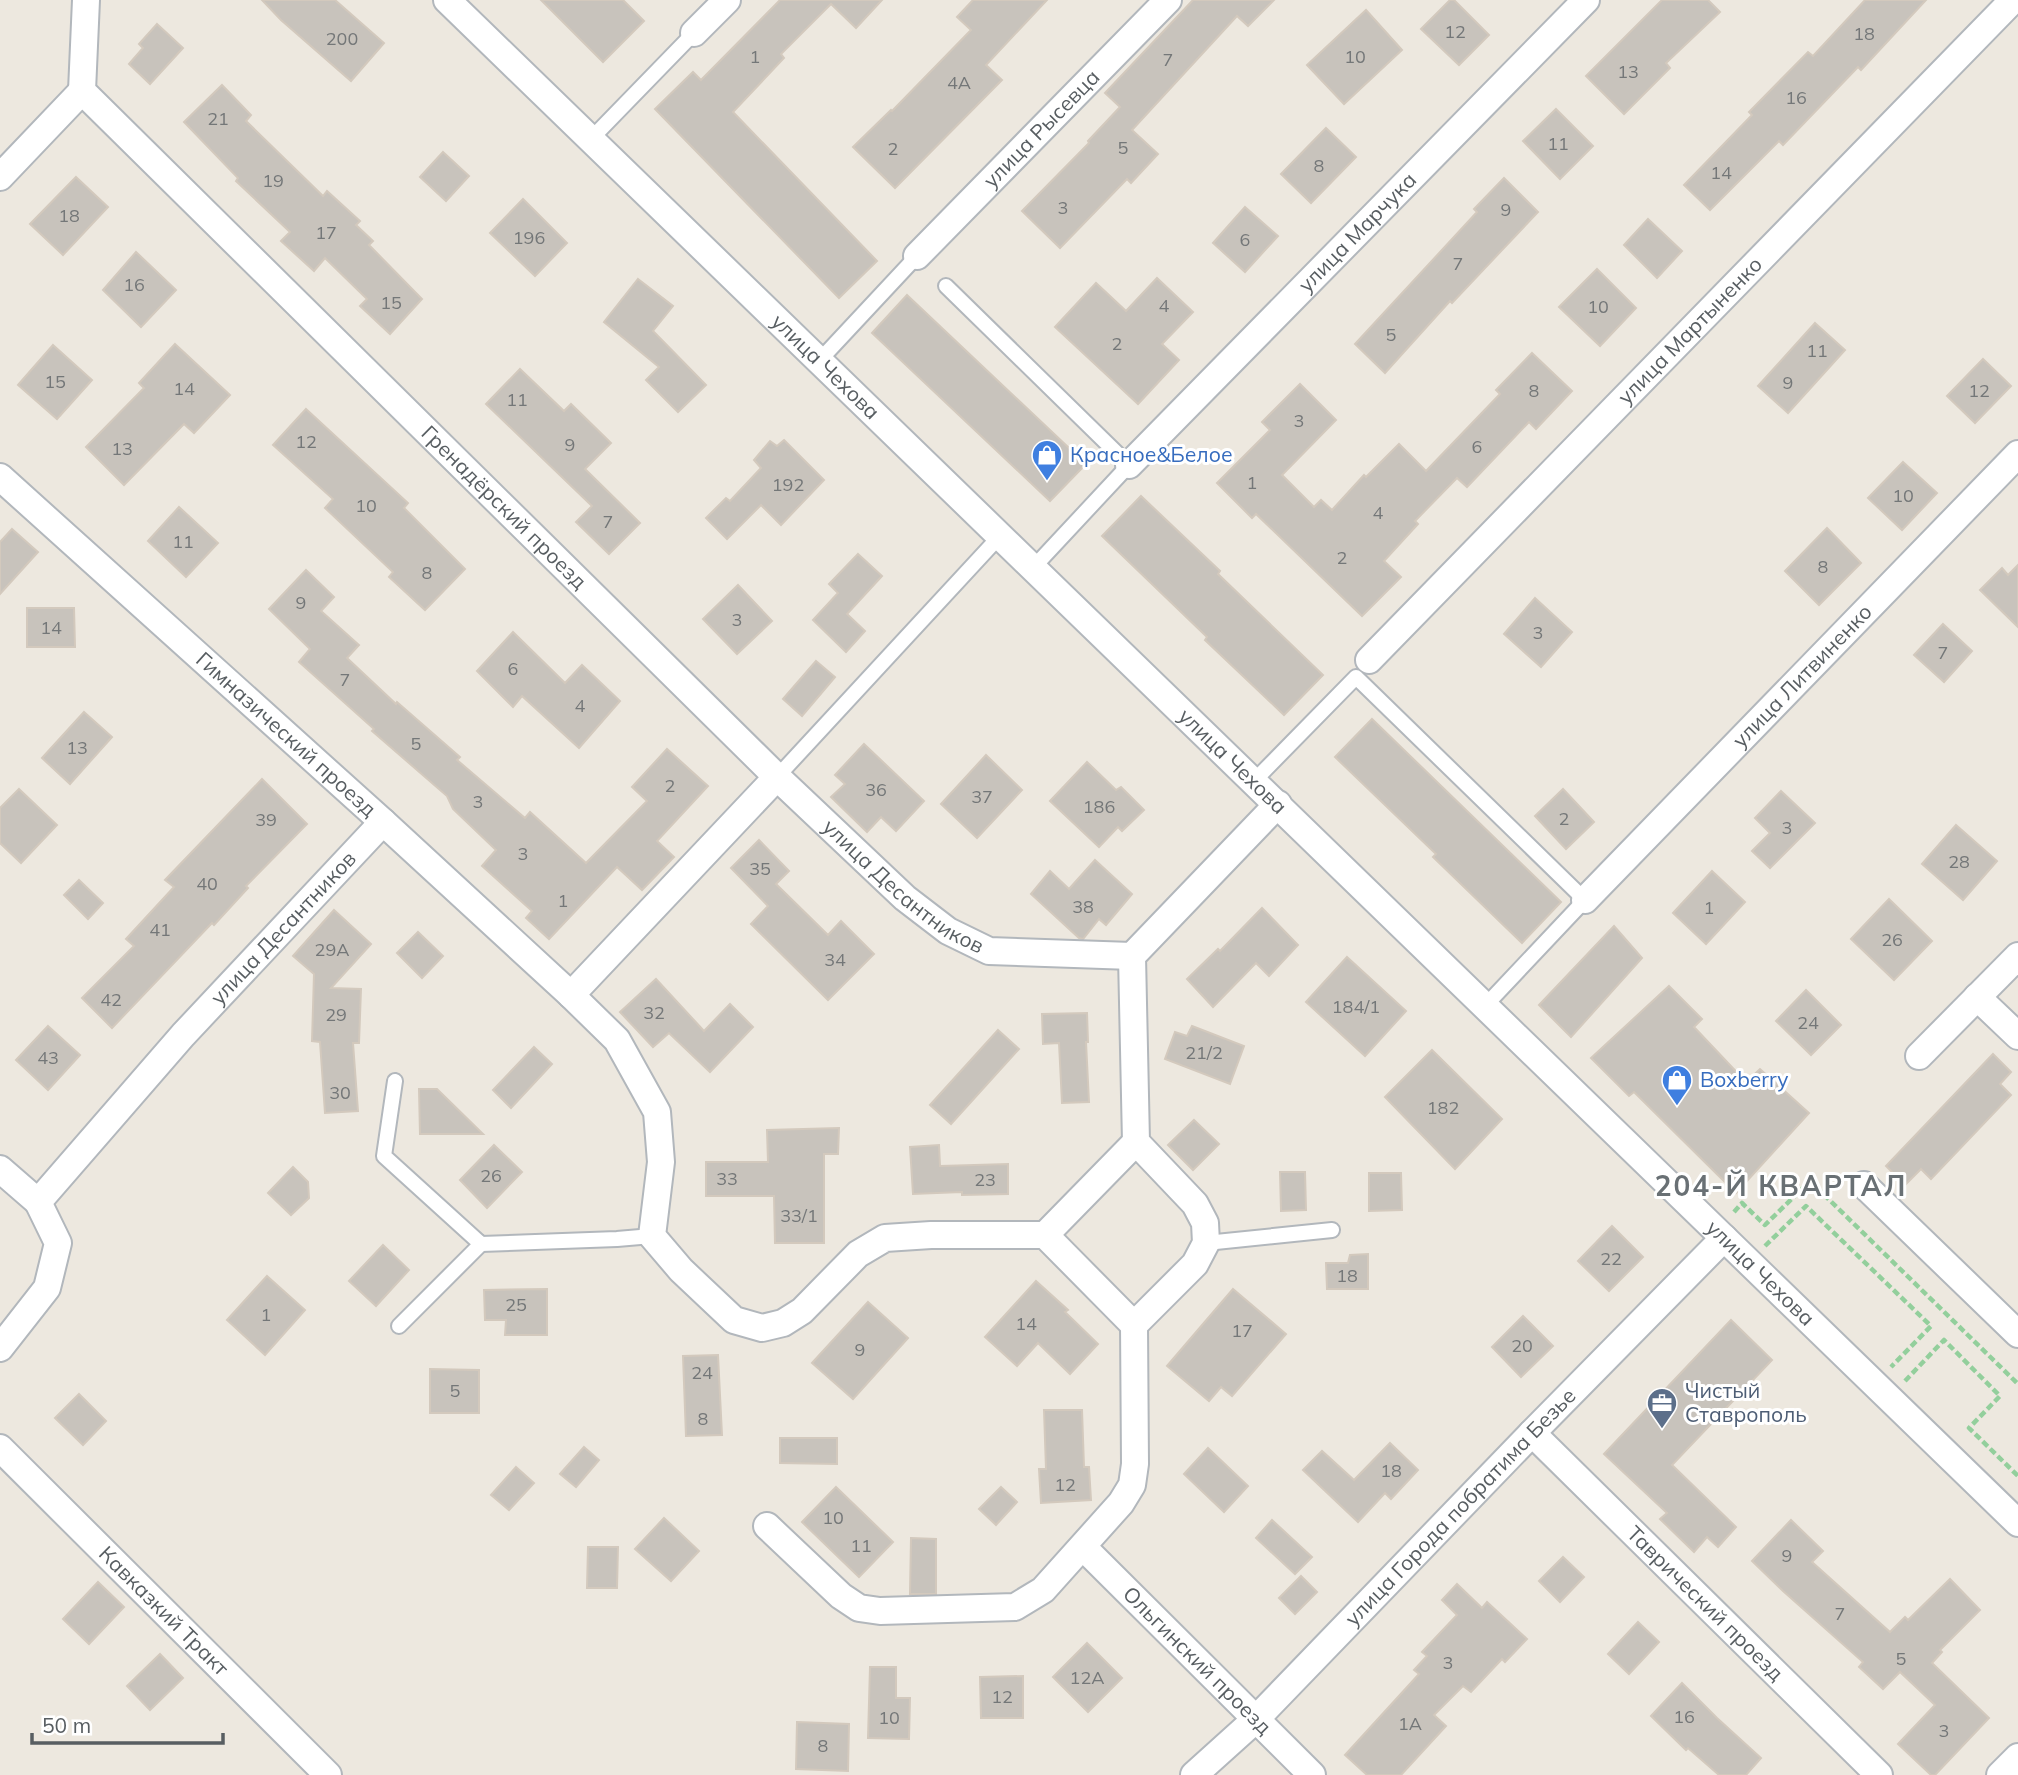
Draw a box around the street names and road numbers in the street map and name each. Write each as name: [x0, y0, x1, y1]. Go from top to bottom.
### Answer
street label: улица Рысевца: [977, 64, 1105, 193]
street label: улица Марчука: [1292, 166, 1421, 297]
street label: улица Мартыненко: [1612, 251, 1767, 409]
street label: улица Чехова: [767, 308, 886, 424]
street label: Гренадёрский проезд: [416, 419, 593, 594]
street label: улица Литвиненко: [1726, 598, 1877, 752]
street label: Гимназический проезд: [191, 646, 382, 822]
street label: улица Чехова: [1174, 702, 1293, 819]
street label: улица Десантников: [818, 813, 988, 959]
street label: улица Десантников: [204, 845, 361, 1010]
street label: улица Чехова: [1701, 1214, 1820, 1331]
street label: улица Города побратима Безье: [1339, 1382, 1581, 1631]
street label: Таврический проезд: [1622, 1520, 1790, 1686]
street label: Кавказкий Тракт: [94, 1540, 235, 1681]
street label: Ольгинский проезд: [1118, 1580, 1278, 1740]

